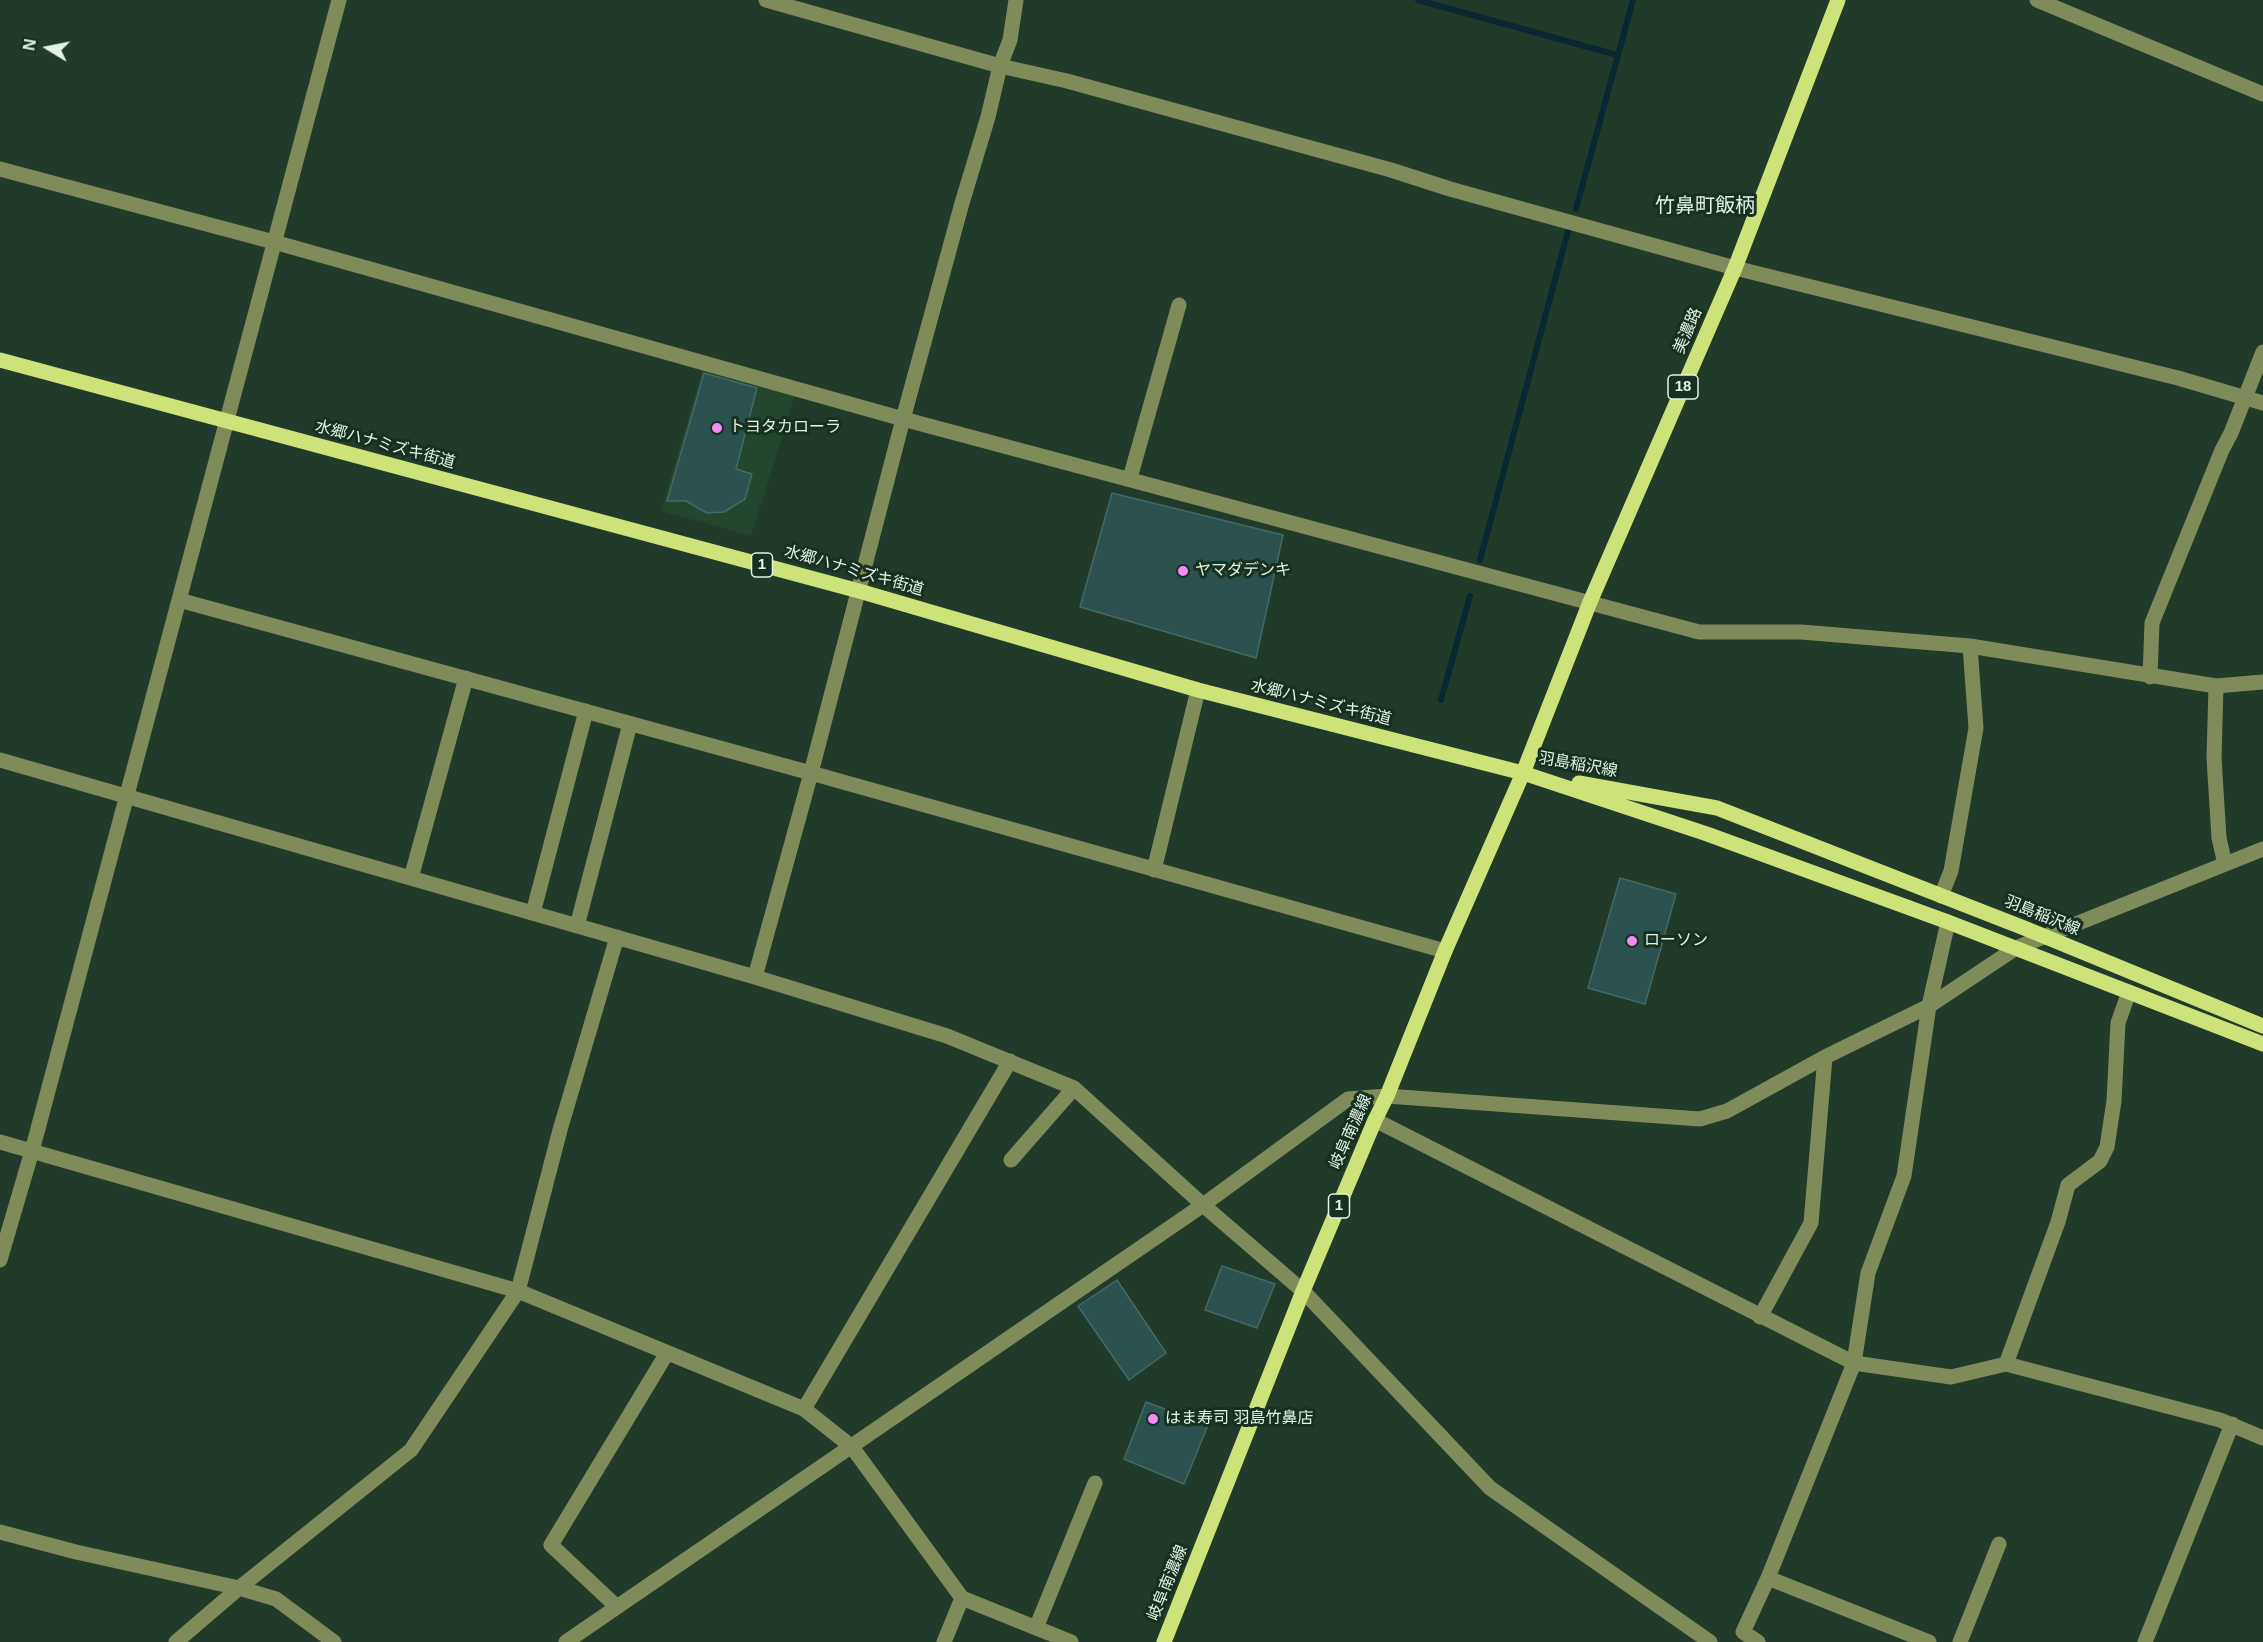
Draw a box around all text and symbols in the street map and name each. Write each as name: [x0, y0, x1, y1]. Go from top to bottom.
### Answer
north arrow: [18, 18, 78, 78]
text: N: [20, 38, 39, 52]
district label: 竹鼻町飯柄: [1655, 194, 1755, 218]
street label: 美濃路: [1670, 305, 1706, 357]
road number: 18: [1668, 375, 1698, 399]
street label: 水郷ハナミズキ街道: [313, 417, 457, 473]
place label: トヨタカローラ: [729, 418, 841, 438]
marker: トヨタカローラ: [710, 421, 724, 435]
street label: 水郷ハナミズキ街道: [782, 542, 926, 600]
road number: 1: [752, 553, 772, 577]
place label: ヤマダデンキ: [1195, 561, 1291, 581]
marker: ヤマダデンキ: [1176, 564, 1190, 578]
street label: 水郷ハナミズキ街道: [1249, 676, 1393, 730]
street label: 羽島稲沢線: [1537, 749, 1619, 781]
street label: 羽島稲沢線: [2001, 892, 2083, 940]
place label: ローソン: [1644, 931, 1708, 951]
marker: ローソン: [1625, 934, 1639, 948]
street label: 岐阜南濃線: [1326, 1092, 1376, 1172]
road number: 1: [1328, 1194, 1350, 1218]
place label: はま寿司 羽島竹鼻店: [1165, 1409, 1313, 1429]
marker: はま寿司 羽島竹鼻店: [1146, 1412, 1160, 1426]
street label: 岐阜南濃線: [1144, 1542, 1192, 1624]

